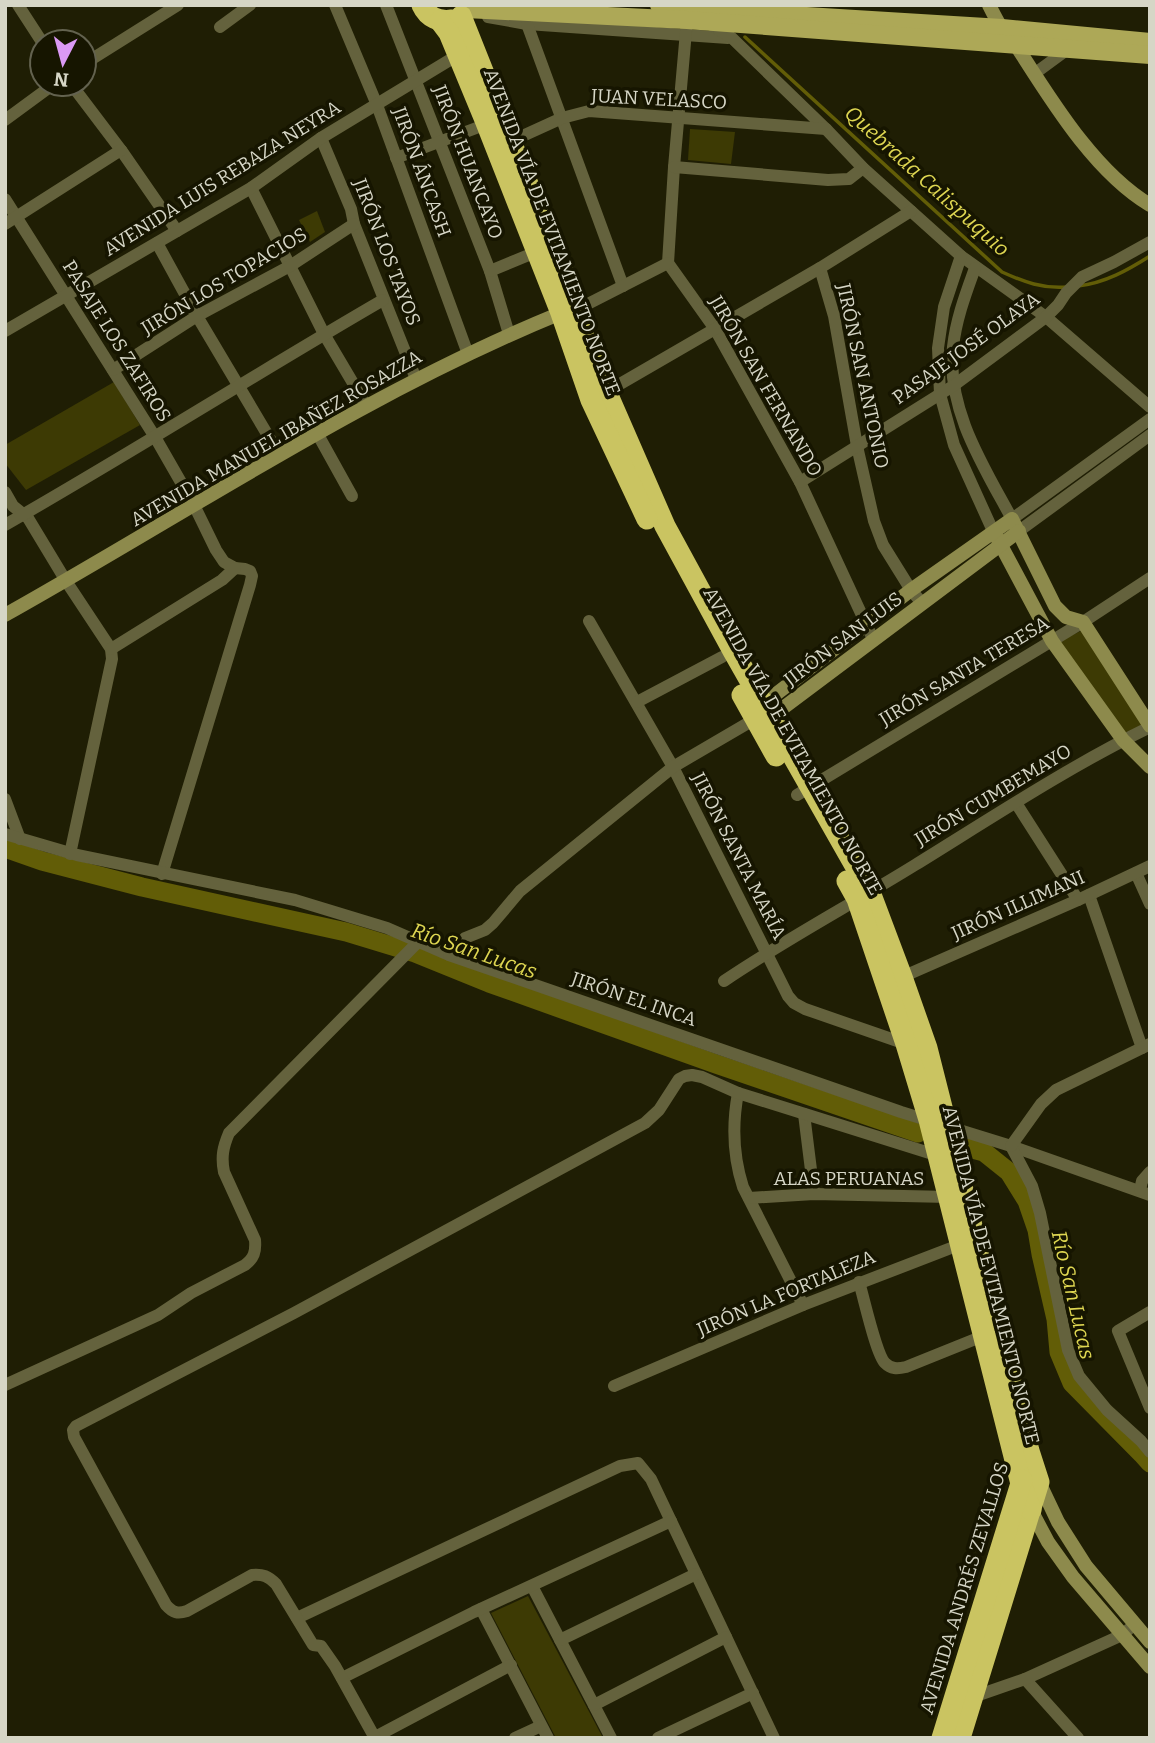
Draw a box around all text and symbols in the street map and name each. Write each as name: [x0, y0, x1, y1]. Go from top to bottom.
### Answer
north arrow: [28, 28, 98, 98]
street label: AVENIDA VÍA DE EVITAMIENTO NORTE: [479, 65, 625, 399]
text: N: [52, 67, 70, 92]
street label: JIRÓN HUANCAYO: [428, 81, 508, 242]
street label: JUAN VELASCO: [589, 84, 728, 114]
street label: AVENIDA LUIS REBAZA NEYRA: [99, 95, 345, 261]
water label: Quebrada Calispuquio: [839, 100, 1015, 262]
street label: JIRÓN ÁNCASH: [387, 103, 456, 240]
street label: JIRÓN LOS TAYOS: [348, 174, 426, 329]
street label: JIRÓN LOS TOPACIOS: [136, 222, 311, 340]
street label: PASAJE LOS ZAFIROS: [58, 256, 176, 426]
street label: JIRÓN SAN ANTONIO: [832, 280, 894, 471]
street label: PASAJE JOSÉ OLAYA: [888, 287, 1044, 409]
street label: JIRÓN SAN FERNANDO: [704, 291, 827, 481]
street label: AVENIDA MANUEL IBAÑEZ ROSAZZA: [126, 345, 426, 531]
street label: AVENIDA VÍA DE EVITAMIENTO NORTE: [698, 583, 888, 899]
street label: JIRÓN SAN LUIS: [779, 587, 907, 692]
street label: JIRÓN SANTA TERESA: [874, 611, 1054, 731]
street label: JIRÓN CUMBEMAYO: [910, 739, 1075, 851]
street label: JIRÓN SANTA MARÍA: [686, 768, 791, 944]
street label: JIRÓN ILLIMANI: [947, 865, 1088, 945]
water label: Río San Lucas: [408, 917, 540, 985]
street label: JIRÓN EL INCA: [567, 966, 700, 1031]
street label: AVENIDA VÍA DE EVITAMIENTO NORTE: [938, 1103, 1044, 1447]
street label: ALAS PERUANAS: [774, 1167, 924, 1190]
water label: Río San Lucas: [1046, 1228, 1100, 1362]
street label: JIRÓN LA FORTALEZA: [692, 1245, 879, 1341]
street label: AVENIDA ANDRÉS ZEVALLOS: [915, 1459, 1013, 1717]

